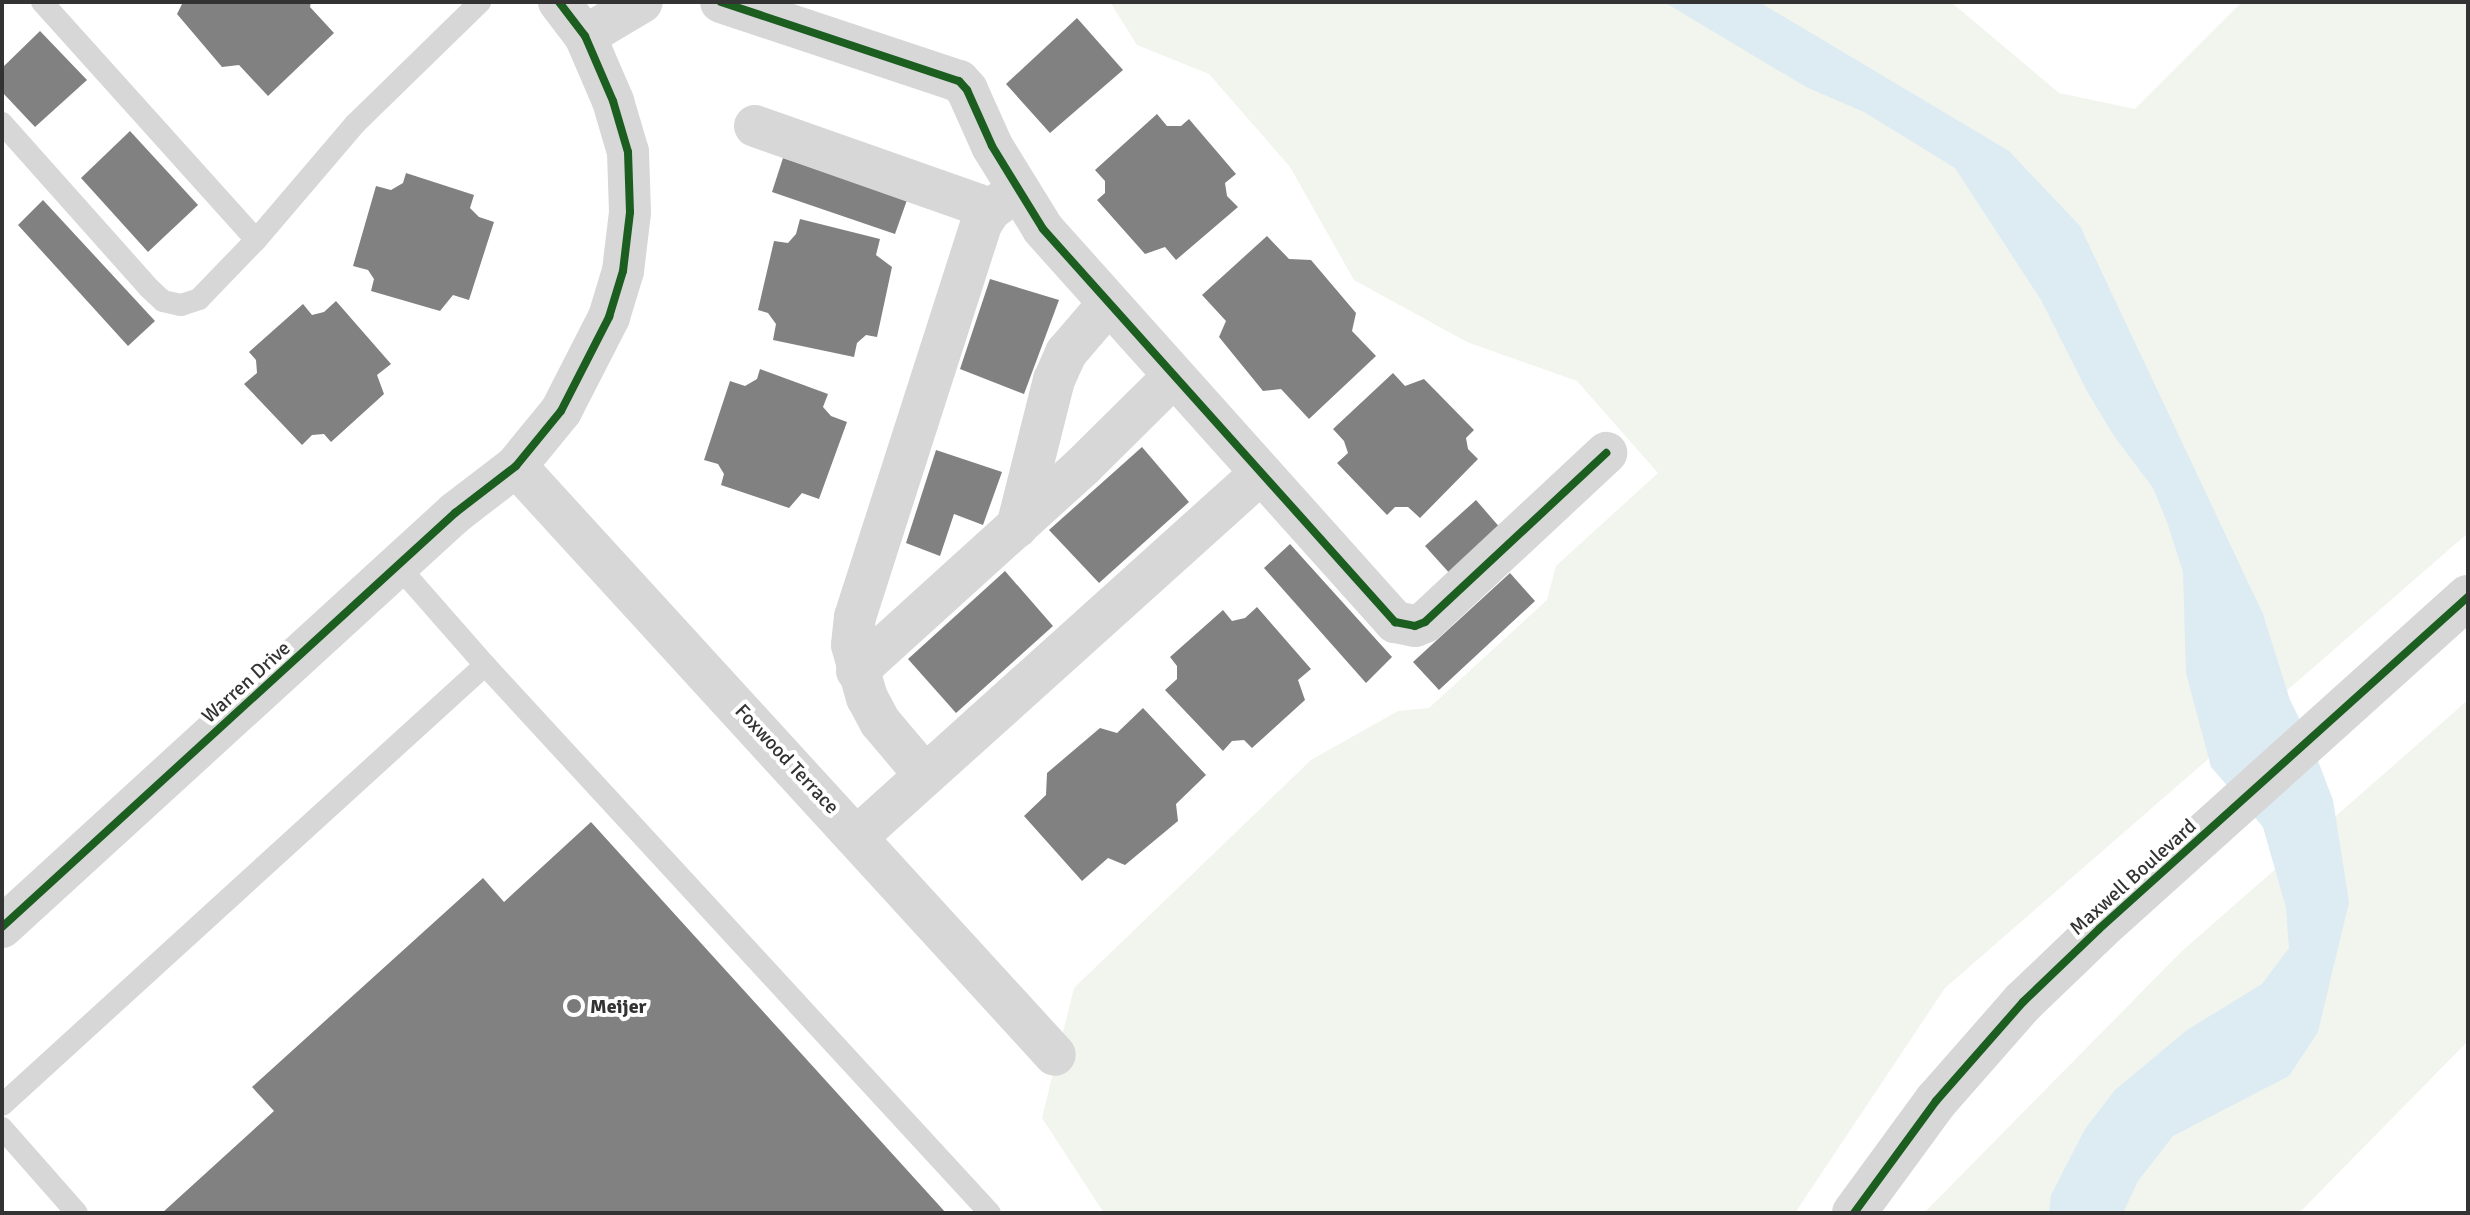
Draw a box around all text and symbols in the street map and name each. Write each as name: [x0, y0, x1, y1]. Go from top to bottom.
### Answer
street label: Warren Drive: [197, 636, 295, 728]
street label: Foxwood Terrace: [730, 699, 844, 819]
street label: Maxwell Boulevard: [2065, 814, 2201, 940]
place label: Meijer: [590, 994, 647, 1018]
marker: Meijer: [565, 997, 583, 1015]

